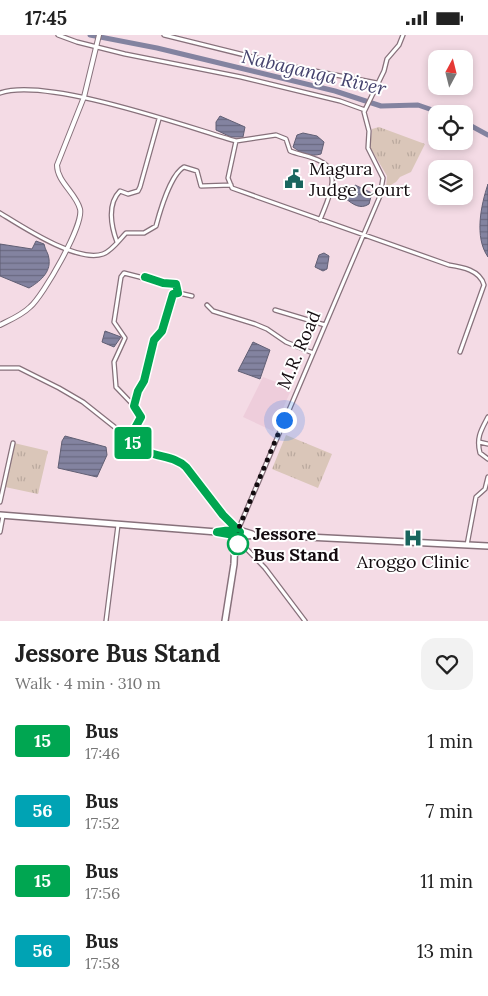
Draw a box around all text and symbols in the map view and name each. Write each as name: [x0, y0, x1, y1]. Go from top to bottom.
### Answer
text: 17:45: [25, 6, 67, 30]
water label: Nabaganga River: [239, 44, 389, 100]
north arrow: [428, 50, 472, 95]
map controls: [428, 50, 473, 205]
button: locate: [428, 105, 473, 150]
place label: Magura Judge Court: [308, 157, 410, 201]
button: layers: [428, 160, 473, 205]
public building icon: Magura Judge Court: [283, 168, 305, 190]
street label: M.R. Road: [272, 307, 325, 393]
your location: [272, 408, 297, 433]
line badge: 15: [110, 427, 156, 459]
text: 15: [124, 431, 142, 454]
place label: Jessore Bus Stand: [253, 522, 339, 566]
hospital icon: Aroggo Clinic: [402, 527, 424, 549]
marker: Jessore Bus Stand: [227, 533, 249, 555]
place label: Aroggo Clinic: [356, 550, 469, 573]
text: Jessore Bus Stand: [15, 638, 220, 669]
button: heart: [421, 638, 473, 690]
text: Walk · 4 min · 310 m: [15, 673, 161, 693]
text: Bus: [85, 719, 118, 743]
text: 15: [34, 729, 51, 752]
text: 1 min: [427, 729, 473, 753]
text: 17:46: [85, 743, 120, 763]
text: Bus: [85, 789, 118, 813]
text: 56: [32, 799, 53, 822]
text: 7 min: [425, 799, 473, 823]
text: 17:52: [85, 813, 120, 833]
text: Bus: [85, 859, 118, 883]
text: 15: [34, 869, 51, 892]
text: 11 min: [420, 869, 473, 893]
text: 17:56: [85, 883, 120, 903]
text: Bus: [85, 929, 118, 953]
text: 56: [32, 939, 53, 962]
text: 13 min: [417, 939, 473, 963]
text: 17:58: [85, 953, 120, 973]

